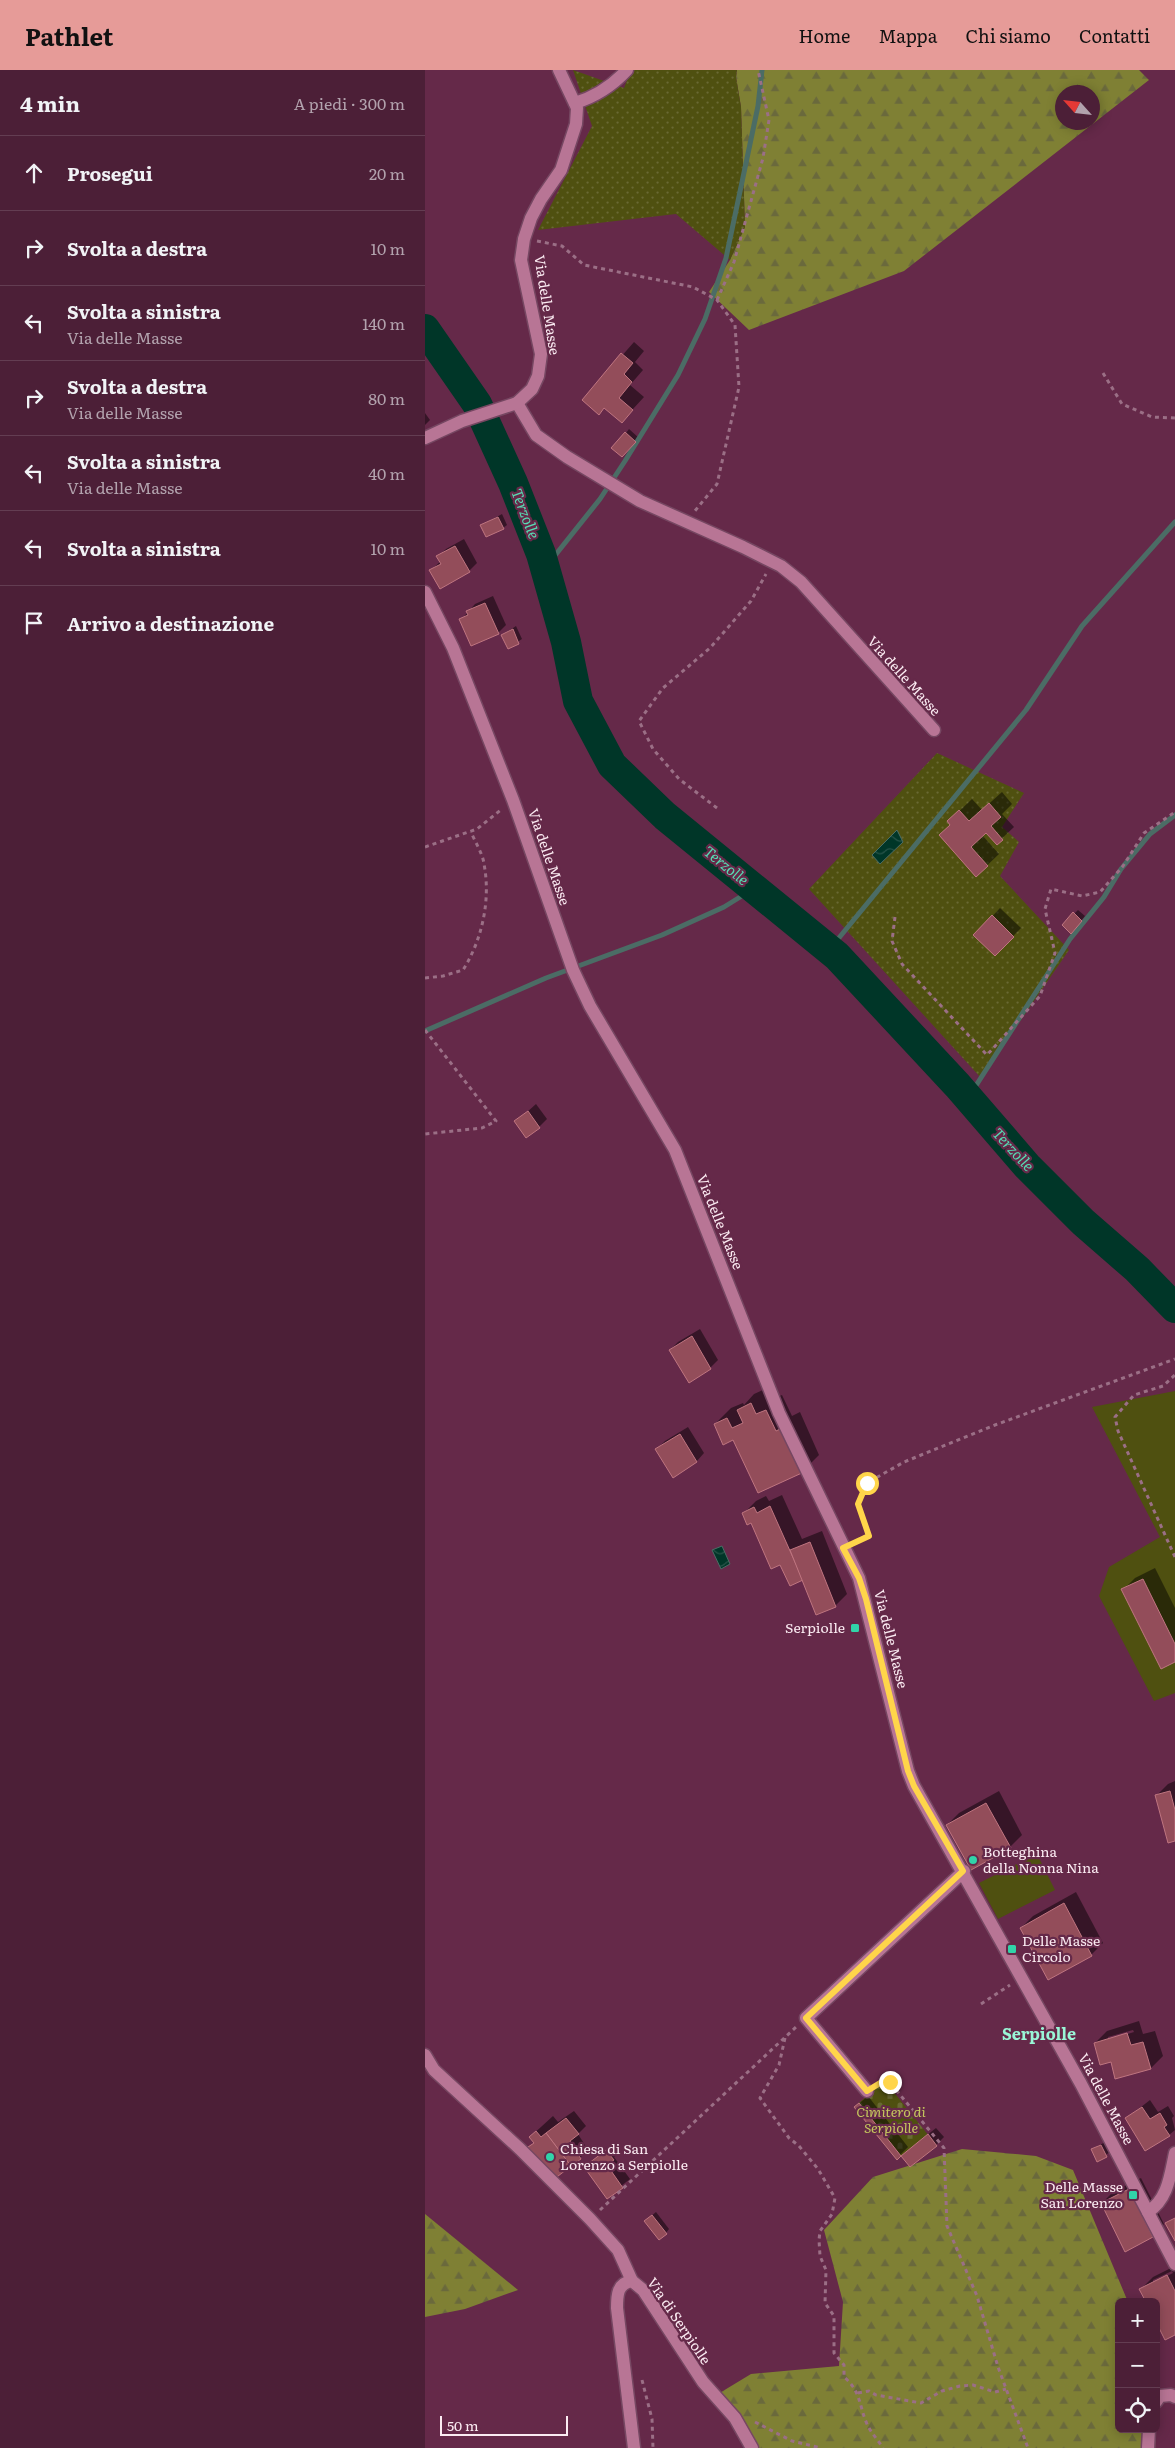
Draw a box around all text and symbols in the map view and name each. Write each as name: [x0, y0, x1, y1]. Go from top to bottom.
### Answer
text: Pathlet: [25, 18, 113, 53]
text: Home: [798, 22, 850, 49]
text: Mappa: [878, 22, 937, 49]
text: Chi siamo: [965, 22, 1051, 49]
text: Contatti: [1079, 22, 1150, 49]
north arrow: [1055, 85, 1100, 130]
text: 4 min: [20, 87, 80, 118]
text: A piedi · 300 m: [294, 91, 405, 115]
icon: ahead: [20, 159, 48, 187]
text: Prosegui: [67, 159, 153, 187]
text: 20 m: [369, 161, 405, 185]
icon: right: [20, 234, 48, 262]
text: Svolta a destra: [67, 234, 207, 262]
text: 10 m: [371, 236, 405, 260]
street label: Via delle Masse: [530, 253, 566, 356]
text: Svolta a sinistra: [67, 297, 221, 325]
icon: left: [20, 309, 48, 337]
text: 140 m: [362, 311, 405, 335]
text: Via delle Masse: [67, 325, 182, 349]
text: Svolta a destra: [67, 372, 207, 400]
icon: right: [20, 384, 48, 412]
text: 80 m: [368, 386, 405, 410]
text: Via delle Masse: [67, 400, 182, 424]
text: Svolta a sinistra: [67, 447, 221, 475]
icon: left: [20, 459, 48, 487]
text: 40 m: [368, 461, 405, 485]
text: Via delle Masse: [67, 475, 182, 499]
water label: Terzolle: [506, 485, 547, 542]
icon: left: [20, 534, 48, 562]
text: Svolta a sinistra: [67, 534, 221, 562]
text: 10 m: [371, 536, 405, 560]
icon: arrive: [20, 609, 48, 637]
text: Arrivo a destinazione: [67, 609, 274, 637]
street label: Via delle Masse: [864, 631, 946, 720]
street label: Via delle Masse: [524, 806, 576, 908]
water label: Terzolle: [699, 839, 754, 890]
water label: Terzolle: [988, 1122, 1040, 1176]
street label: Via delle Masse: [693, 1171, 749, 1272]
route start: [856, 1472, 879, 1495]
street label: Via delle Masse: [870, 1587, 914, 1690]
place label: Serpiolle: [785, 1617, 845, 1637]
marker: Serpiolle: [849, 1622, 861, 1634]
place label: Botteghina della Nonna Nina: [983, 1841, 1099, 1877]
marker: Botteghina della Nonna Nina: [967, 1854, 979, 1866]
place label: Delle Masse Circolo: [1022, 1930, 1100, 1966]
marker: Delle Masse Circolo: [1006, 1943, 1018, 1955]
district label: Serpiolle: [1002, 2021, 1076, 2045]
street label: Via delle Masse: [1074, 2049, 1139, 2148]
route end: [879, 2071, 902, 2094]
park label: Cimitero di Serpiolle: [856, 2101, 927, 2137]
place label: Chiesa di San Lorenzo a Serpiolle: [560, 2138, 688, 2174]
marker: Chiesa di San Lorenzo a Serpiolle: [544, 2151, 556, 2163]
place label: Delle Masse San Lorenzo: [1040, 2176, 1123, 2212]
marker: Delle Masse San Lorenzo: [1127, 2189, 1139, 2201]
street label: Via di Serpiolle: [643, 2273, 716, 2368]
map controls: [1115, 2298, 1160, 2433]
button: +: [1115, 2298, 1160, 2343]
button: −: [1115, 2343, 1160, 2388]
button: locate: [1115, 2388, 1160, 2433]
scale bar: [440, 2413, 567, 2436]
text: 50 m: [447, 2415, 479, 2435]

